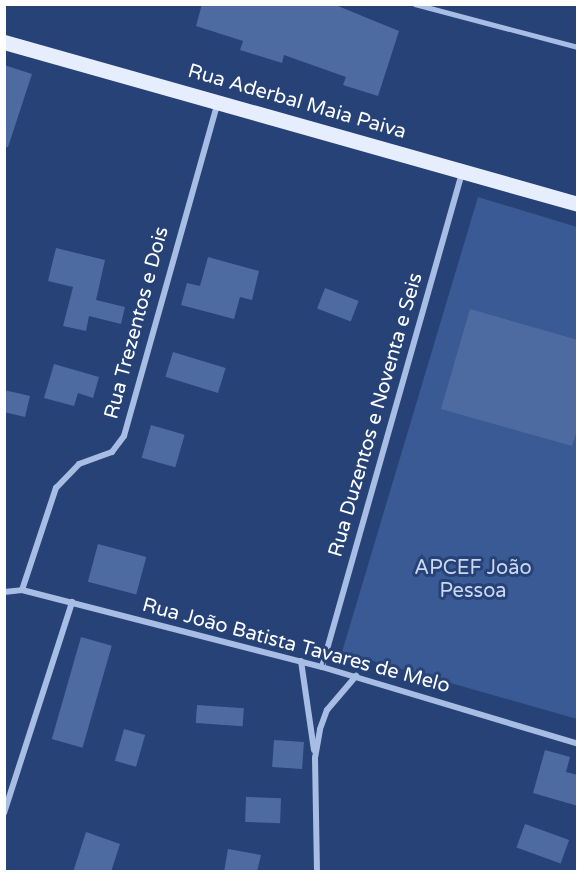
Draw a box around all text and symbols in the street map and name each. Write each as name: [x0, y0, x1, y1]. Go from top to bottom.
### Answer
street label: Rua Aderbal Maia Paiva: [185, 59, 409, 145]
street label: Rua Trezentos e Dois: [100, 224, 174, 422]
street label: Rua Duzentos e Noventa e Seis: [324, 270, 428, 560]
park label: APCEF João Pessoa: [414, 556, 532, 603]
street label: Rua João Batista Tavares de Melo: [140, 593, 452, 699]

